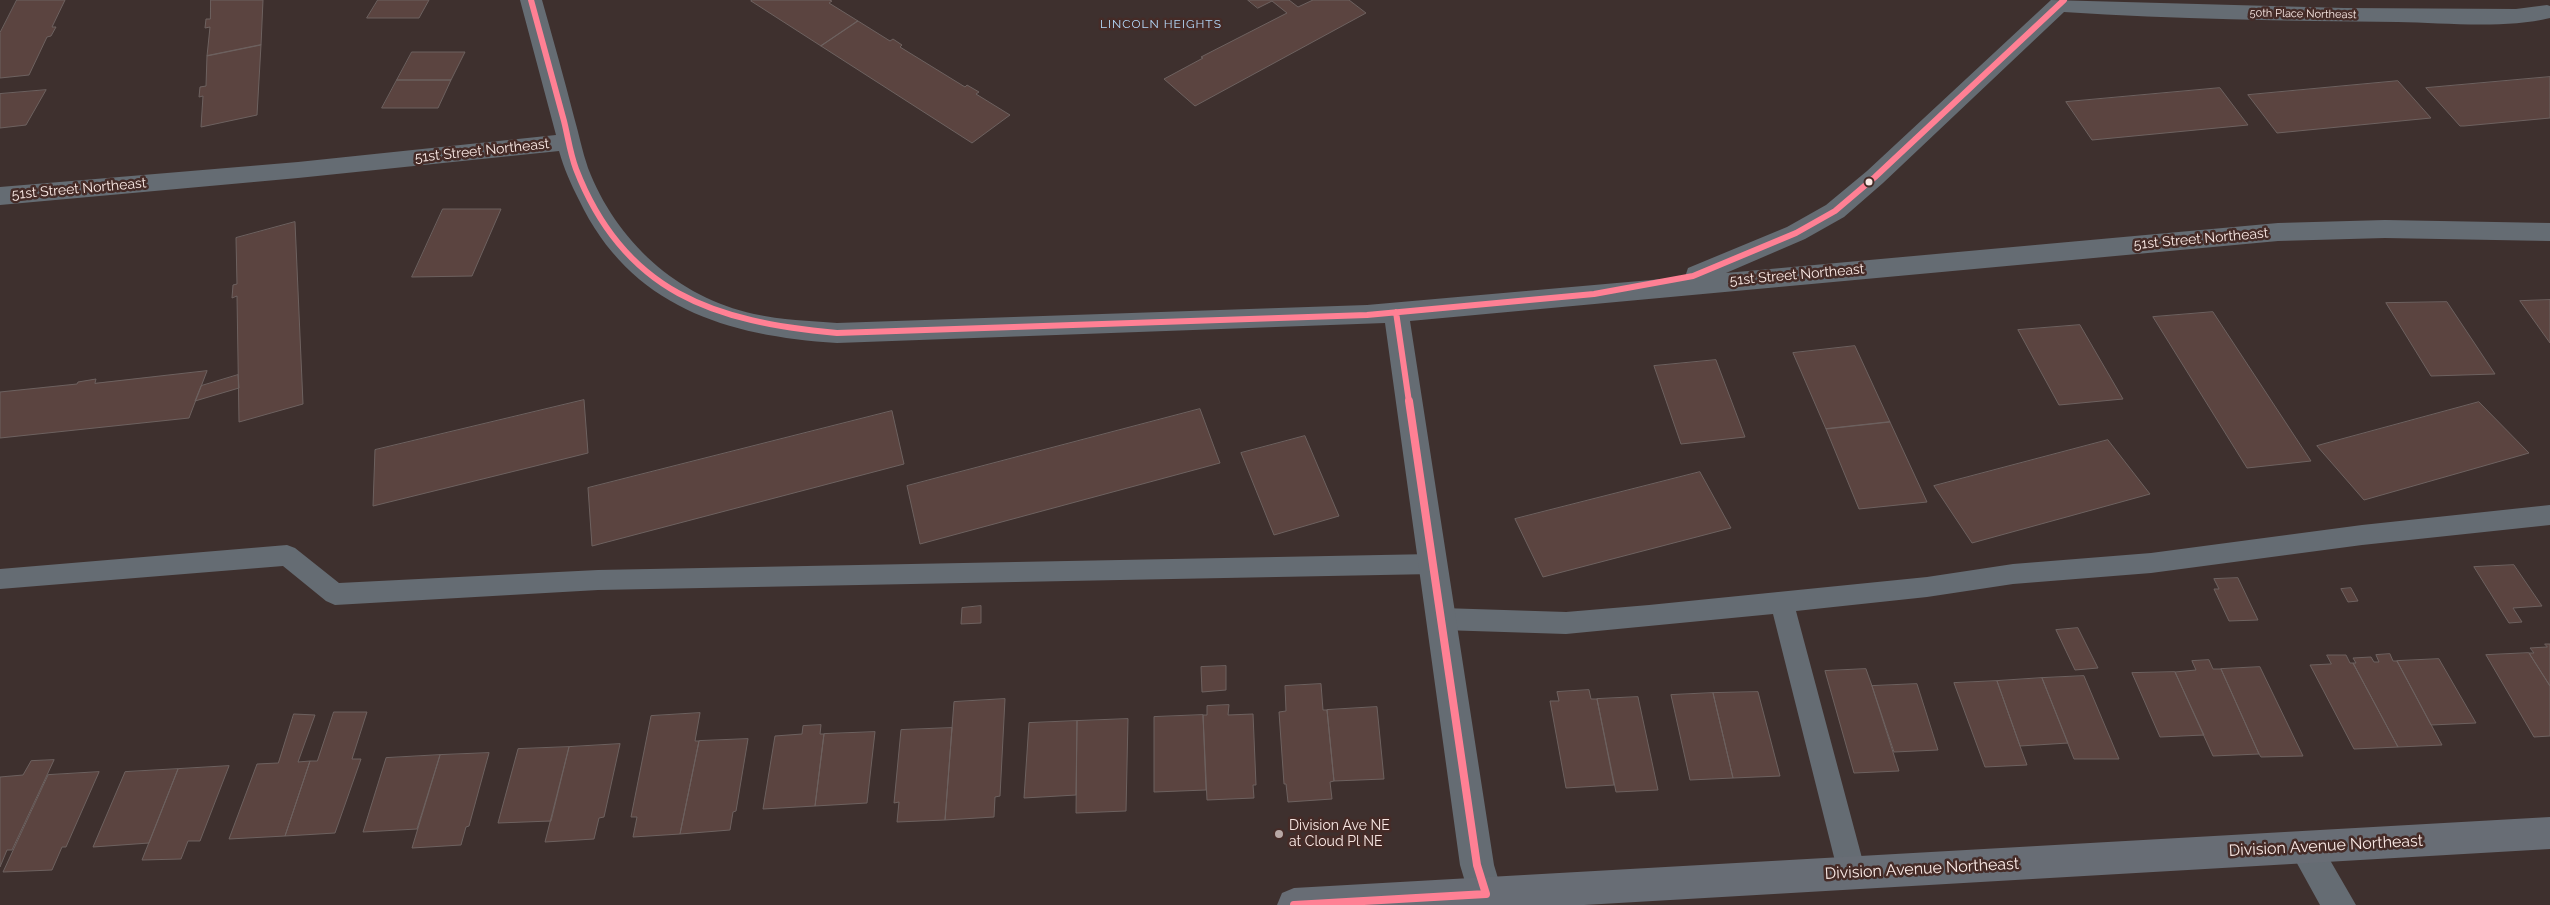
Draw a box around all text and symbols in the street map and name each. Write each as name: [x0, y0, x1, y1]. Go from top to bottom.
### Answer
street label: 50th Place Northeast: [2249, 6, 2357, 22]
district label: LINCOLN HEIGHTS: [1098, 17, 1224, 31]
street label: 51st Street Northeast: [414, 136, 550, 166]
street label: 51st Street Northeast: [11, 175, 147, 203]
unlabelled marker: [1864, 177, 1874, 187]
street label: 51st Street Northeast: [2133, 225, 2269, 253]
street label: 51st Street Northeast: [1729, 261, 1865, 289]
place label: Division Ave NE at Cloud Pl NE: [1289, 818, 1390, 850]
marker: Division Ave NE at Cloud Pl NE: [1273, 828, 1285, 840]
street label: Division Avenue Northeast: [2228, 831, 2424, 861]
street label: Division Avenue Northeast: [1824, 854, 2020, 884]

